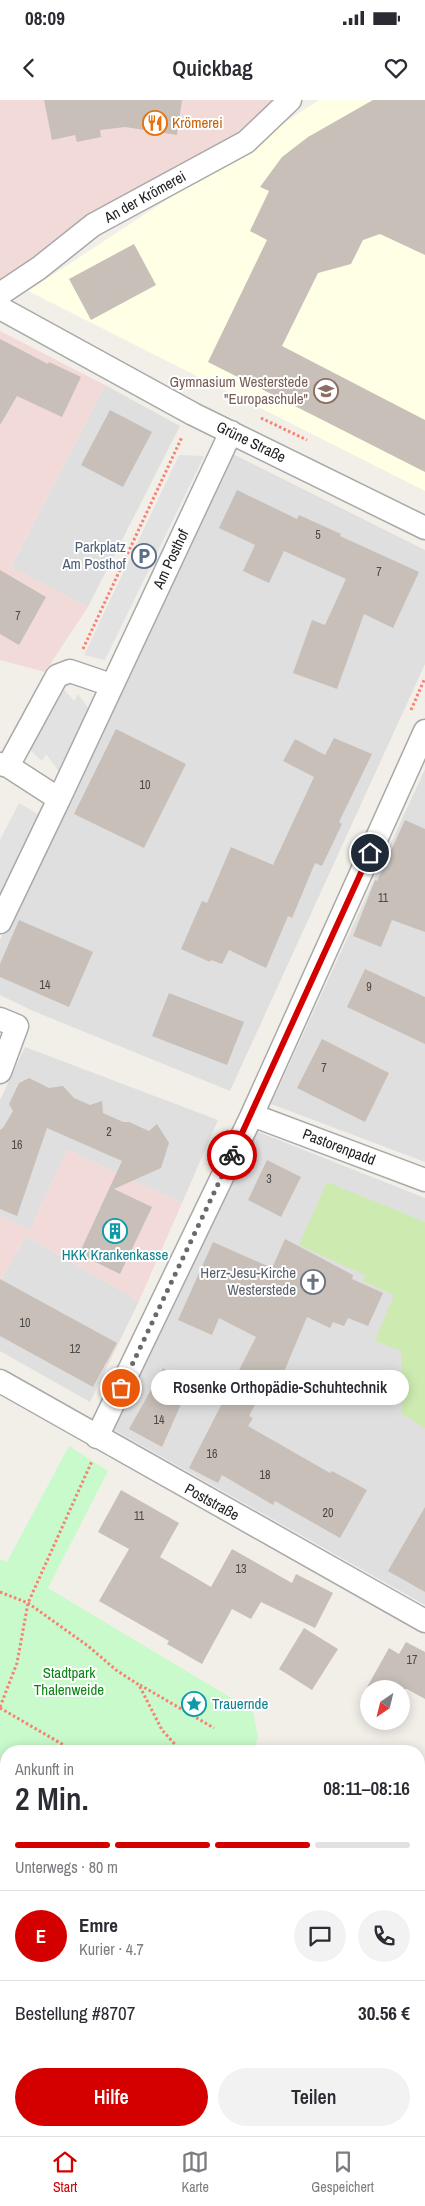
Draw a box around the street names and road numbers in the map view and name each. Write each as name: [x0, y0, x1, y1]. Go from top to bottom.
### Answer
street label: An der Krömerei: [99, 166, 189, 228]
street label: Grüne Straße: [213, 416, 289, 467]
street label: Am Posthof: [147, 525, 194, 593]
street label: Pastorenpadd: [300, 1123, 379, 1170]
street label: Poststraße: [181, 1478, 243, 1525]

